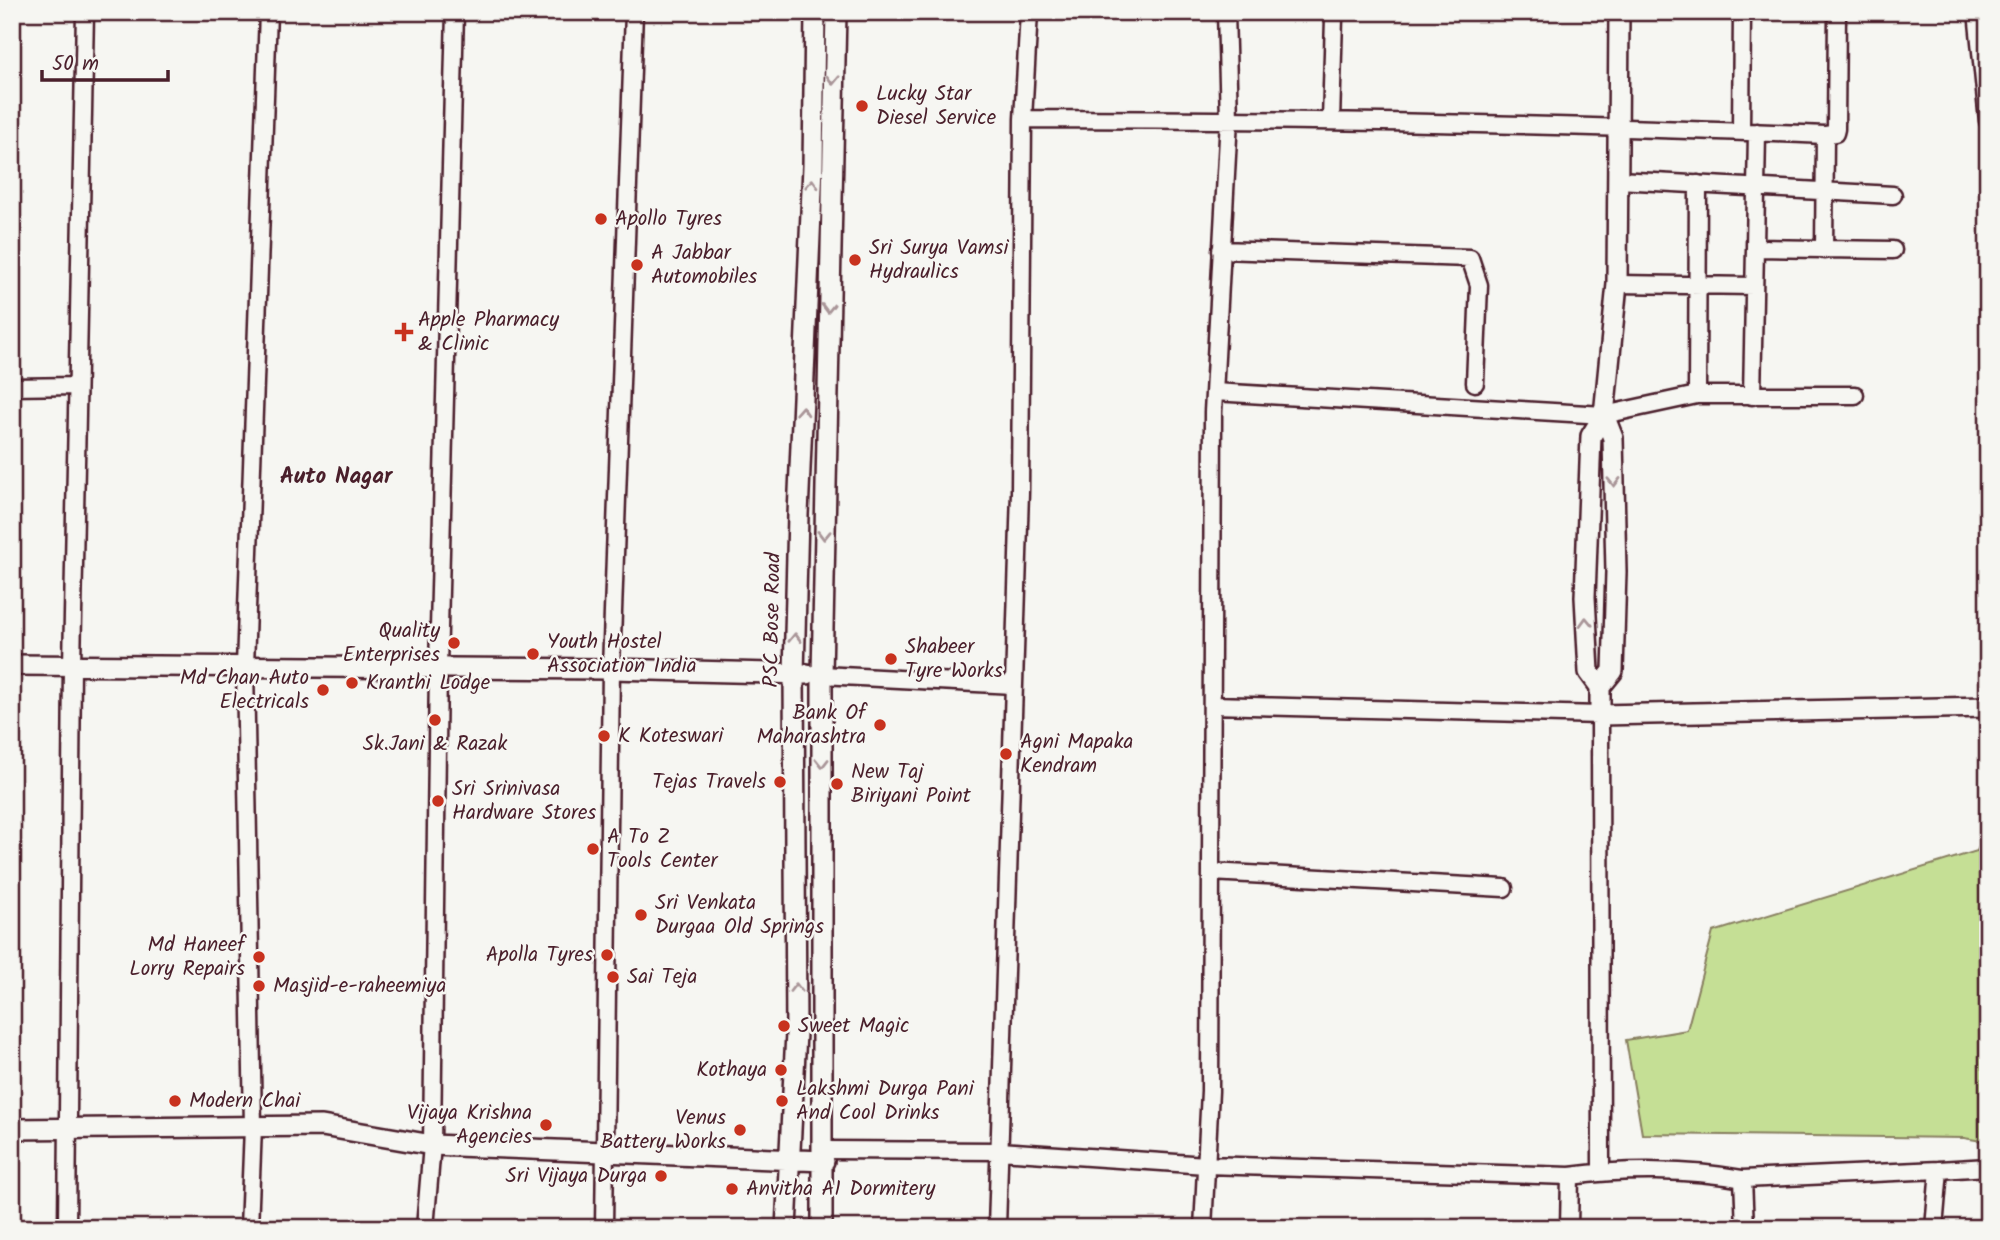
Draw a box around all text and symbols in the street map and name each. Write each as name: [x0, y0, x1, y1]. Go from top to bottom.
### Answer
scale bar: [42, 38, 168, 82]
text: 50 m: [52, 48, 99, 81]
one-way arrow: [826, 75, 841, 86]
place label: Lucky Star Diesel Service: [876, 78, 997, 135]
marker: Lucky Star Diesel Service: [854, 98, 870, 114]
one-way arrow: [804, 178, 819, 189]
place label: Apollo Tyres: [615, 203, 722, 236]
marker: Apollo Tyres: [593, 211, 609, 227]
place label: Sri Surya Vamsi Hydraulics: [869, 232, 1010, 289]
place label: A Jabbar Automobiles: [651, 237, 757, 294]
marker: Sri Surya Vamsi Hydraulics: [847, 252, 863, 268]
marker: A Jabbar Automobiles: [629, 257, 645, 273]
one-way arrow: [821, 303, 836, 314]
place label: Apple Pharmacy & Clinic: [418, 304, 559, 361]
marker: Apple Pharmacy & Clinic: [396, 324, 412, 340]
one-way arrow: [794, 405, 809, 416]
district label: Auto Nagar: [280, 459, 394, 495]
one-way arrow: [1606, 477, 1622, 488]
one-way arrow: [816, 531, 832, 541]
street label: PSC Bose Road: [755, 552, 791, 688]
place label: Quality Enterprises: [343, 615, 440, 672]
one-way arrow: [1578, 617, 1594, 627]
place label: Youth Hostel Association India: [547, 626, 697, 683]
place label: Shabeer Tyre Works: [905, 631, 1003, 688]
one-way arrow: [787, 633, 803, 643]
marker: Quality Enterprises: [446, 635, 462, 651]
marker: Youth Hostel Association India: [525, 646, 541, 662]
marker: Shabeer Tyre Works: [883, 651, 899, 667]
place label: Md Chan Auto Electricals: [180, 662, 309, 719]
place label: Kranthi Lodge: [366, 667, 491, 700]
marker: Kranthi Lodge: [344, 675, 360, 691]
marker: Md Chan Auto Electricals: [315, 682, 331, 698]
place label: Bank Of Maharashtra: [757, 697, 868, 754]
marker: Sk.Jani & Razak: [427, 712, 443, 728]
marker: Bank Of Maharashtra: [872, 717, 888, 733]
place label: K Koteswari: [618, 720, 724, 753]
place label: Agni Mapaka Kendram: [1020, 726, 1133, 783]
place label: Sk.Jani & Razak: [363, 728, 507, 761]
marker: K Koteswari: [596, 728, 612, 744]
marker: Agni Mapaka Kendram: [998, 746, 1014, 762]
place label: New Taj Biriyani Point: [851, 756, 972, 813]
one-way arrow: [814, 758, 830, 769]
place label: Tejas Travels: [652, 766, 766, 799]
place label: Sri Srinivasa Hardware Stores: [452, 773, 596, 830]
marker: Tejas Travels: [772, 774, 788, 790]
marker: New Taj Biriyani Point: [829, 776, 845, 792]
marker: Sri Srinivasa Hardware Stores: [430, 793, 446, 809]
place label: A To Z Tools Center: [607, 821, 719, 878]
marker: A To Z Tools Center: [585, 841, 601, 857]
place label: Sri Venkata Durgaa Old Springs: [655, 887, 824, 944]
marker: Sri Venkata Durgaa Old Springs: [633, 907, 649, 923]
place label: Md Haneef Lorry Repairs: [129, 929, 247, 986]
place label: Apolla Tyres: [486, 939, 593, 972]
marker: Apolla Tyres: [599, 947, 615, 963]
marker: Md Haneef Lorry Repairs: [251, 949, 267, 965]
place label: Sai Teja: [627, 961, 697, 994]
marker: Sai Teja: [605, 969, 621, 985]
place label: Masjid-e-raheemiya: [273, 970, 446, 1003]
marker: Masjid-e-raheemiya: [251, 978, 267, 994]
one-way arrow: [788, 983, 804, 993]
place label: Sweet Magic: [798, 1010, 909, 1043]
marker: Sweet Magic: [776, 1018, 792, 1034]
place label: Kothaya: [696, 1054, 767, 1087]
marker: Kothaya: [773, 1062, 789, 1078]
place label: Lakshmi Durga Pani And Cool Drinks: [796, 1073, 975, 1130]
place label: Modern Chai: [189, 1085, 301, 1118]
marker: Modern Chai: [167, 1093, 183, 1109]
marker: Lakshmi Durga Pani And Cool Drinks: [774, 1093, 790, 1109]
place label: Vijaya Krishna Agencies: [407, 1097, 532, 1154]
place label: Venus Battery Works: [600, 1102, 726, 1159]
marker: Vijaya Krishna Agencies: [538, 1117, 554, 1133]
marker: Venus Battery Works: [732, 1122, 748, 1138]
place label: Sri Vijaya Durga: [506, 1160, 647, 1193]
marker: Sri Vijaya Durga: [653, 1168, 669, 1184]
place label: Anvitha A1 Dormitery: [746, 1173, 936, 1206]
marker: Anvitha A1 Dormitery: [724, 1181, 740, 1197]

